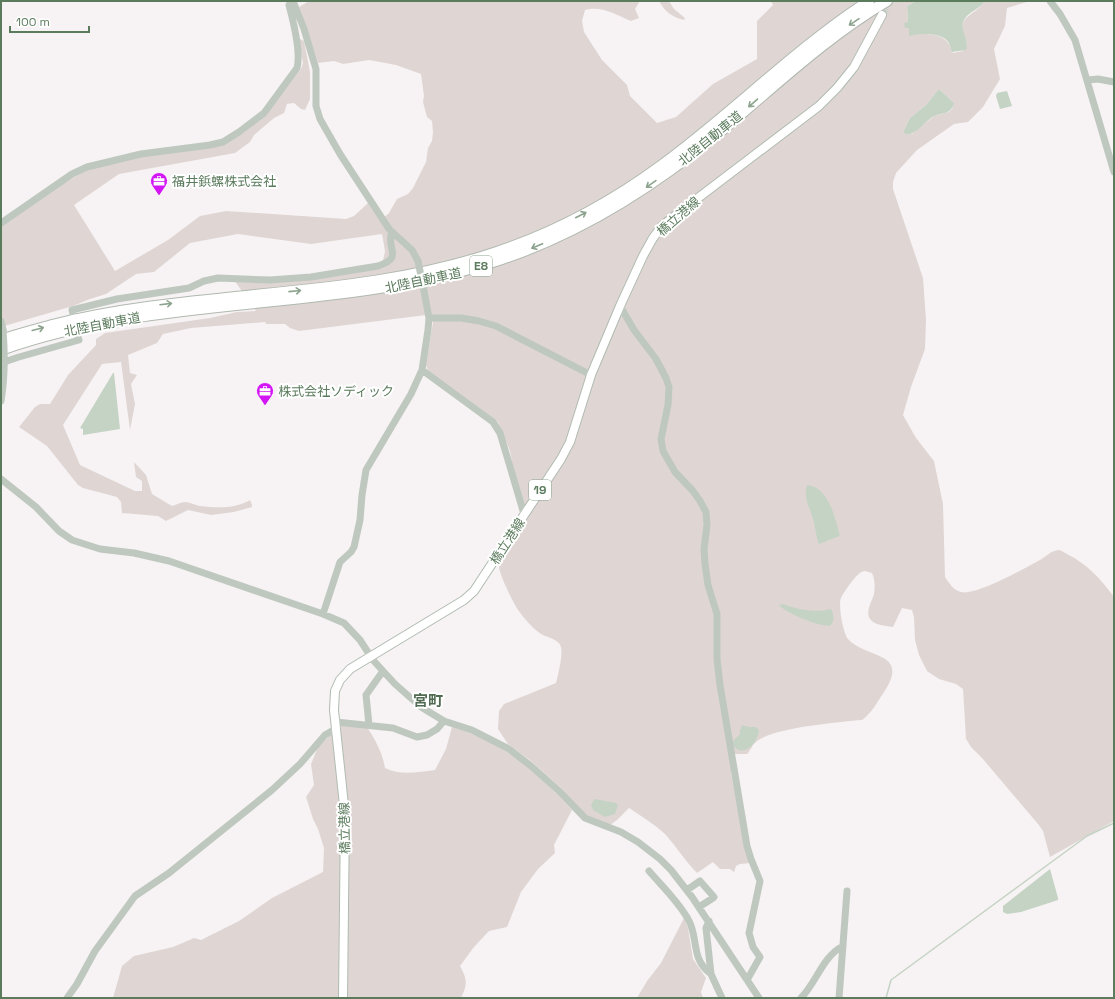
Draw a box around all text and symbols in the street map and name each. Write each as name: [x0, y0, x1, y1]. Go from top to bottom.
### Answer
scale bar: [10, 8, 89, 34]
text: 100 m: [16, 14, 50, 30]
one-way arrow: [849, 18, 860, 26]
one-way arrow: [747, 99, 758, 108]
street label: 北陸自動車道: [675, 107, 746, 170]
office icon: 福井鋲螺株式会社: [149, 171, 169, 196]
place label: 福井鋲螺株式会社: [172, 173, 276, 190]
one-way arrow: [646, 180, 657, 188]
street label: 橋立港線: [653, 193, 704, 240]
one-way arrow: [575, 211, 587, 218]
one-way arrow: [531, 243, 543, 250]
road number: E8: [470, 256, 492, 276]
street label: 北陸自動車道: [383, 264, 463, 297]
one-way arrow: [288, 287, 301, 294]
one-way arrow: [159, 300, 172, 308]
street label: 北陸自動車道: [62, 309, 142, 340]
one-way arrow: [32, 325, 45, 332]
office icon: 株式会社ソディック: [255, 381, 275, 406]
place label: 株式会社ソディック: [278, 383, 394, 400]
road number: 19: [529, 480, 551, 500]
street label: 橋立港線: [486, 515, 529, 568]
district label: 宮町: [413, 691, 443, 710]
street label: 橋立港線: [336, 802, 353, 854]

